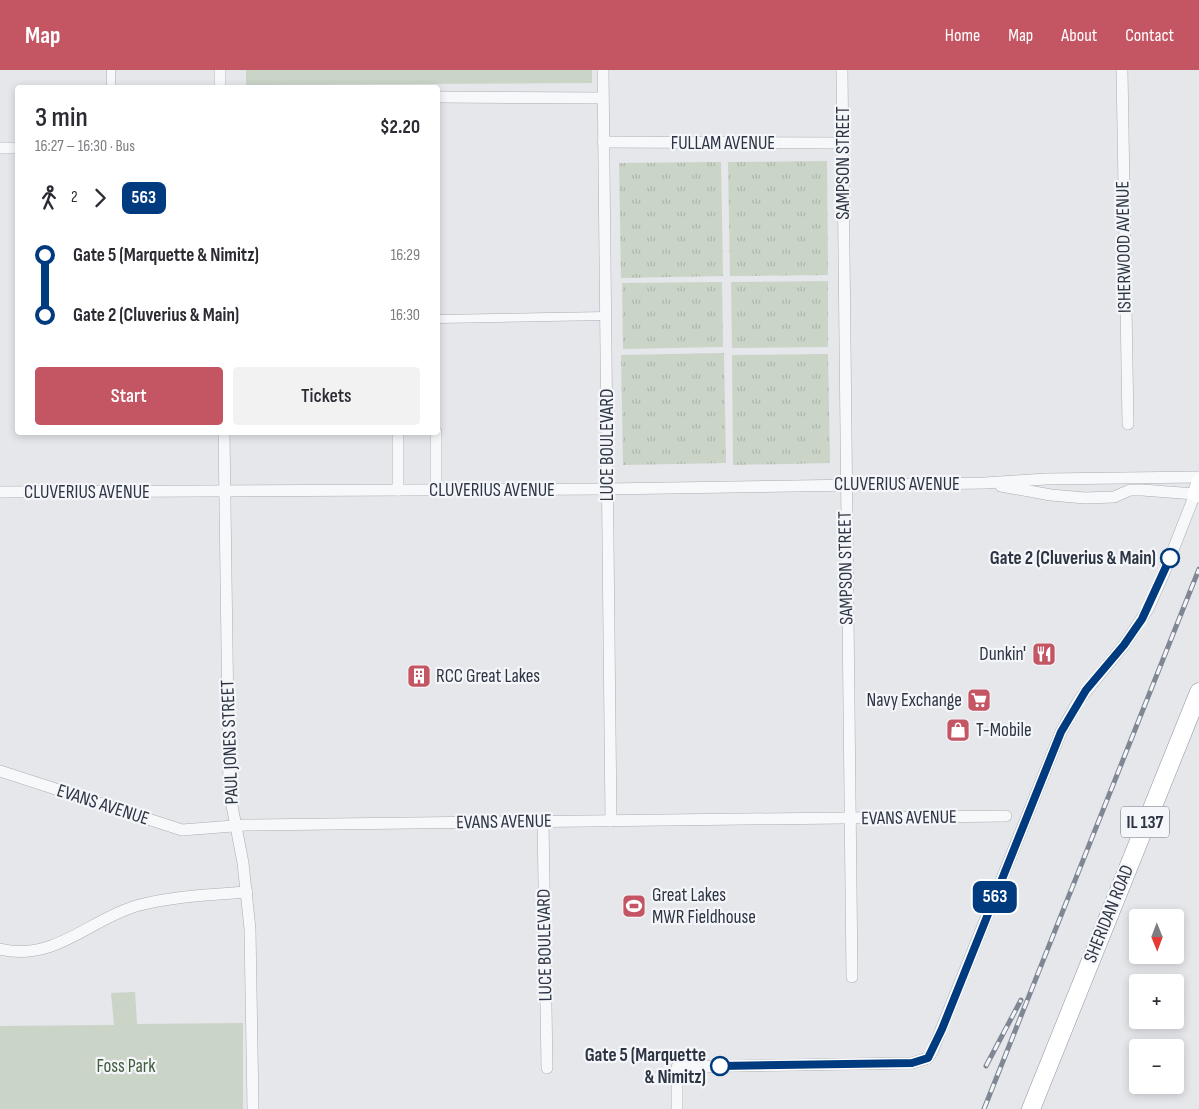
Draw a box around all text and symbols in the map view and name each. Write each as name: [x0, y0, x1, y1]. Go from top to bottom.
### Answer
text: Map: [25, 21, 60, 50]
text: Home: [945, 25, 980, 46]
text: Map: [1008, 25, 1033, 46]
text: About: [1061, 25, 1097, 46]
text: Contact: [1125, 25, 1174, 46]
text: 3 min: [35, 101, 88, 134]
street label: SAMPSON STREET: [832, 106, 855, 220]
text: $2.20: [380, 116, 420, 139]
street label: FULLAM AVENUE: [671, 132, 775, 155]
text: 16:27 – 16:30 · Bus: [35, 137, 135, 156]
street label: ISHERWOOD AVENUE: [1111, 181, 1137, 313]
icon: walk: [35, 184, 63, 212]
icon: forward: [86, 184, 114, 212]
text: 563: [132, 187, 156, 208]
text: 2: [71, 188, 78, 207]
text: Gate 5 (Marquette & Nimitz): [73, 244, 259, 267]
text: 16:29: [391, 246, 420, 265]
text: Gate 2 (Cluverius & Main): [73, 304, 239, 327]
text: 16:30: [391, 306, 420, 325]
button: Start: [35, 367, 223, 425]
button: Tickets: [233, 367, 420, 425]
street label: LUCE BOULEVARD: [596, 389, 619, 501]
street label: CLUVERIUS AVENUE: [834, 473, 960, 496]
street label: CLUVERIUS AVENUE: [429, 479, 555, 502]
street label: CLUVERIUS AVENUE: [24, 481, 150, 504]
street label: SAMPSON STREET: [834, 511, 858, 625]
place label: Gate 2 (Cluverius & Main): [990, 547, 1156, 570]
marker: Gate 2 (Cluverius & Main): [1160, 548, 1180, 568]
restaurant icon: Dunkin': [1031, 641, 1057, 667]
place label: Dunkin': [979, 643, 1026, 666]
building icon: RCC Great Lakes: [406, 663, 432, 689]
place label: RCC Great Lakes: [436, 665, 540, 688]
street label: PAUL JONES STREET: [216, 679, 244, 805]
supermarket icon: Navy Exchange: [966, 687, 992, 713]
place label: Navy Exchange: [866, 689, 962, 712]
shop icon: T-Mobile: [945, 717, 971, 743]
place label: T-Mobile: [976, 719, 1032, 742]
street label: EVANS AVENUE: [54, 779, 152, 831]
street label: EVANS AVENUE: [861, 806, 957, 830]
road number: IL 137: [1121, 806, 1169, 838]
street label: EVANS AVENUE: [456, 810, 552, 834]
street label: SHERIDAN ROAD: [1079, 862, 1139, 966]
line badge: 563: [966, 881, 1024, 913]
place label: Great Lakes MWR Fieldhouse: [652, 884, 756, 929]
text: 563: [983, 886, 1007, 907]
street label: LUCE BOULEVARD: [533, 889, 557, 1001]
sports icon: Great Lakes MWR Fieldhouse: [621, 893, 647, 919]
north arrow: [1129, 909, 1184, 964]
map controls: [1129, 909, 1184, 1094]
button: +: [1129, 974, 1184, 1029]
button: −: [1129, 1039, 1184, 1094]
place label: Gate 5 (Marquette & Nimitz): [585, 1044, 706, 1089]
park label: Foss Park: [96, 1055, 156, 1078]
marker: Gate 5 (Marquette & Nimitz): [710, 1056, 730, 1076]

